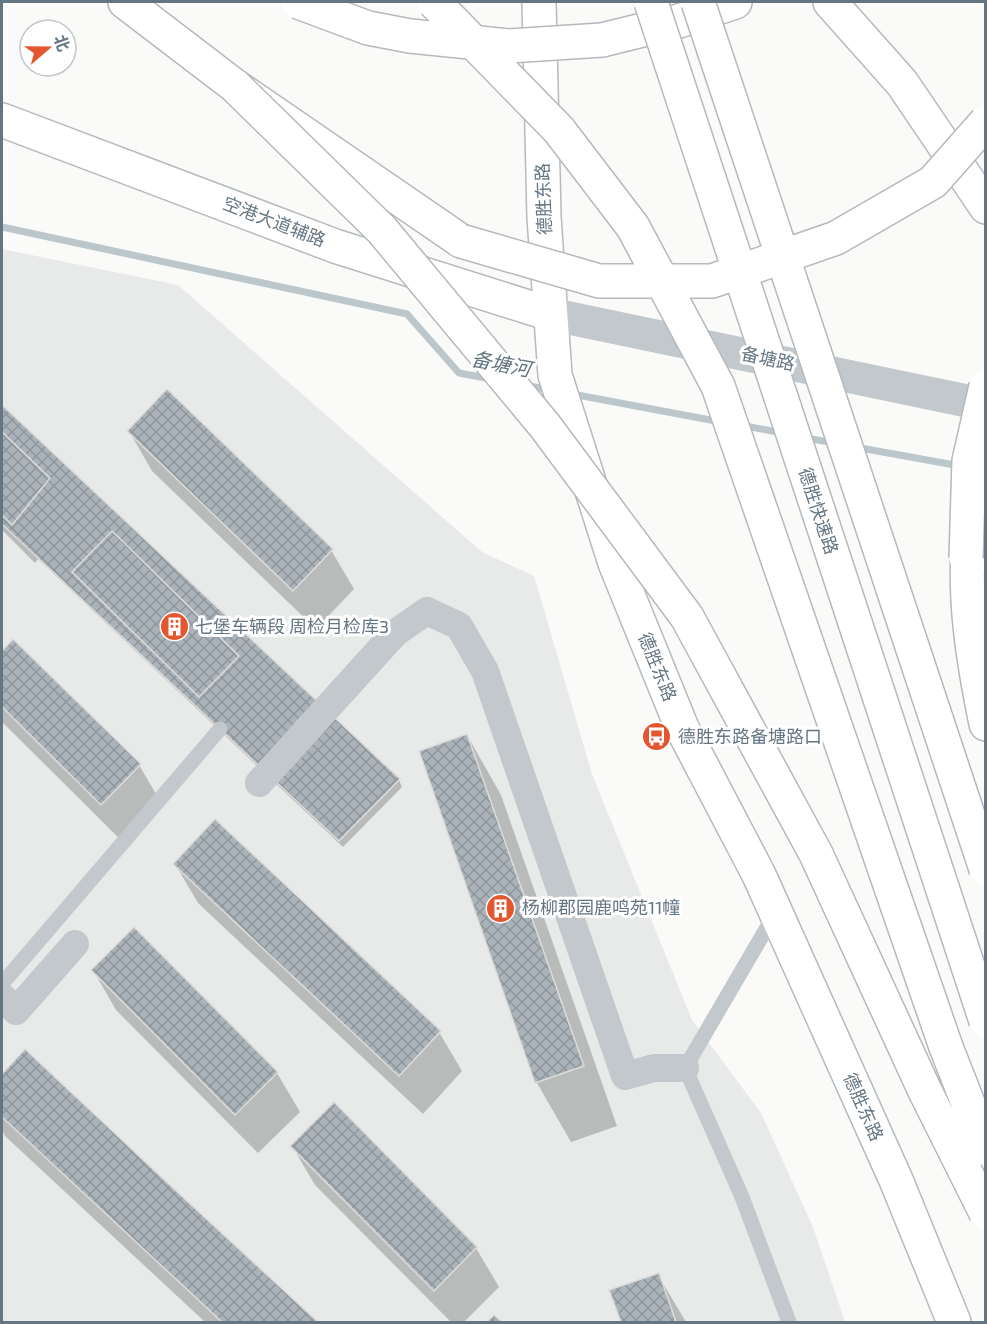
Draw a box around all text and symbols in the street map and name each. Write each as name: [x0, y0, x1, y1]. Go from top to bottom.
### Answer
north arrow: [18, 18, 78, 78]
text: 北: [51, 32, 74, 53]
street label: 德胜东路: [531, 163, 555, 235]
street label: 空港大道辅路: [220, 191, 329, 251]
street label: 备塘路: [740, 342, 797, 374]
water label: 备塘河: [469, 346, 537, 381]
street label: 德胜快速路: [795, 464, 843, 557]
building icon: 七堡车辆段 周检月检库3: [158, 611, 190, 643]
place label: 七堡车辆段 周检月检库3: [195, 615, 389, 637]
street label: 德胜东路: [634, 629, 682, 704]
bus stop icon: 德胜东路备塘路口: [641, 721, 673, 753]
place label: 德胜东路备塘路口: [678, 725, 822, 747]
building icon: 杨柳郡园鹿鸣苑11幢: [485, 892, 517, 924]
place label: 杨柳郡园鹿鸣苑11幢: [522, 896, 680, 918]
street label: 德胜东路: [839, 1069, 889, 1144]

